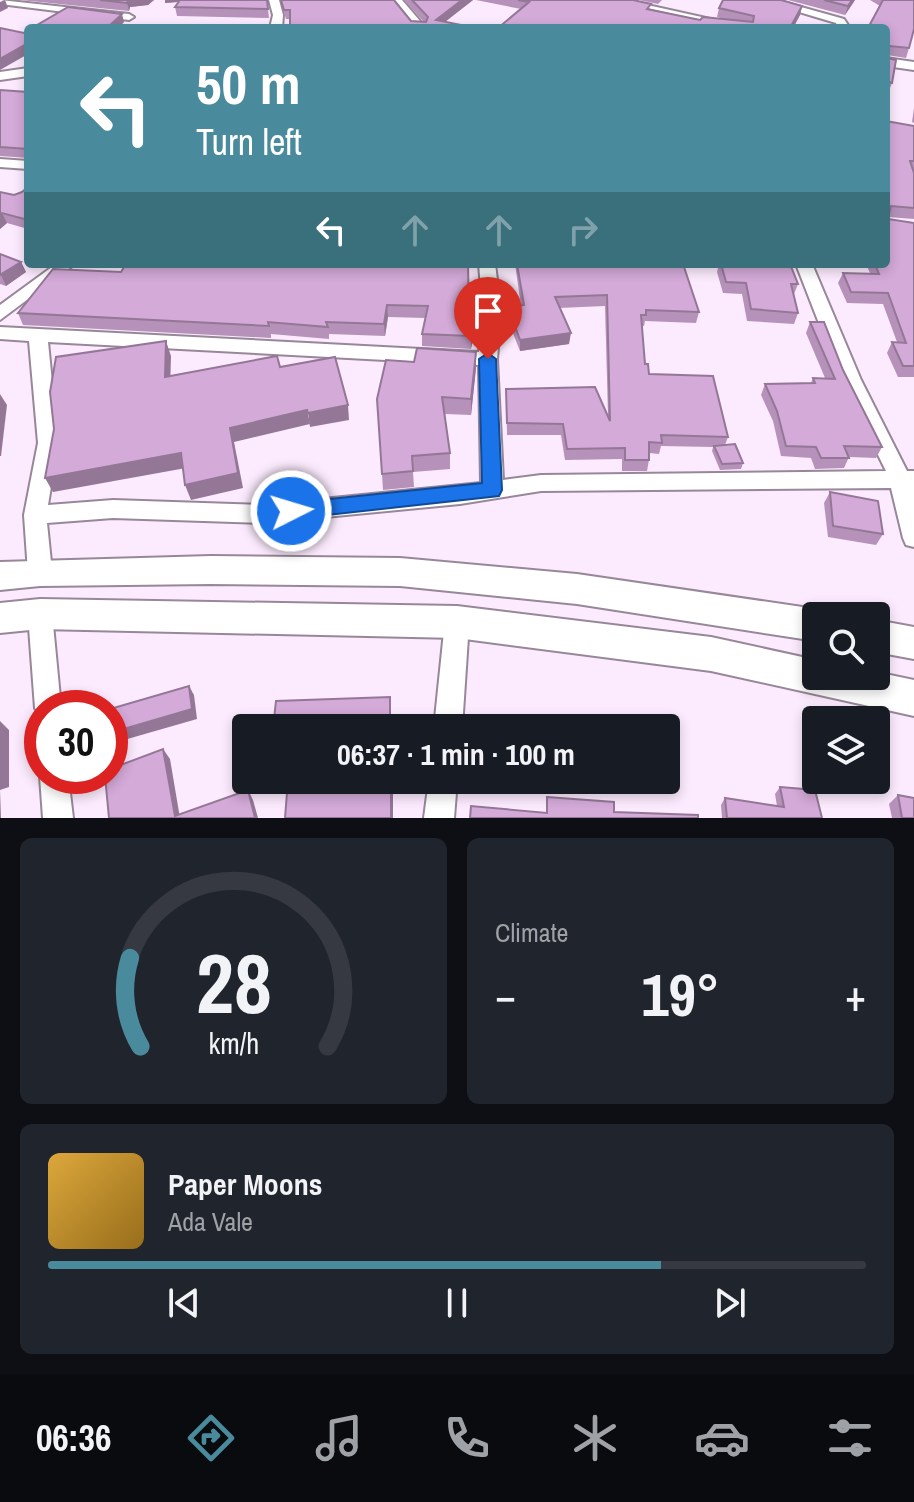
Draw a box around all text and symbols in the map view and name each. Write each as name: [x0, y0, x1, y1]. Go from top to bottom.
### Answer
text: 50 m: [196, 46, 301, 121]
icon: left: [64, 56, 168, 160]
text: Turn left: [196, 118, 302, 166]
icon: left: [309, 208, 353, 252]
icon: ahead: [393, 208, 437, 252]
icon: ahead: [477, 208, 521, 252]
icon: right: [561, 208, 605, 252]
pin: [454, 277, 522, 359]
icon: arrive: [466, 289, 510, 333]
position arrow: [249, 469, 333, 553]
map controls: [802, 602, 890, 794]
button: search: [802, 602, 890, 690]
speed limit sign: 30: [24, 690, 128, 794]
button: layers: [802, 706, 890, 794]
text: 06:37 · 1 min · 100 m: [337, 734, 575, 774]
text: Climate: [495, 915, 568, 950]
text: 28: [196, 927, 271, 1039]
text: 19°: [641, 954, 720, 1035]
text: −: [495, 965, 516, 1025]
text: +: [845, 965, 866, 1025]
text: km/h: [208, 1024, 259, 1063]
text: Paper Moons: [168, 1164, 322, 1204]
text: Ada Vale: [168, 1204, 253, 1239]
icon: previous: [162, 1281, 206, 1325]
icon: pause: [435, 1281, 479, 1325]
icon: next: [708, 1281, 752, 1325]
icon: directions: [183, 1410, 239, 1466]
icon: music: [311, 1410, 367, 1466]
icon: phone: [439, 1410, 495, 1466]
icon: climate: [567, 1410, 623, 1466]
icon: car: [694, 1410, 750, 1466]
icon: filters: [822, 1410, 878, 1466]
text: 06:36: [36, 1414, 111, 1462]

